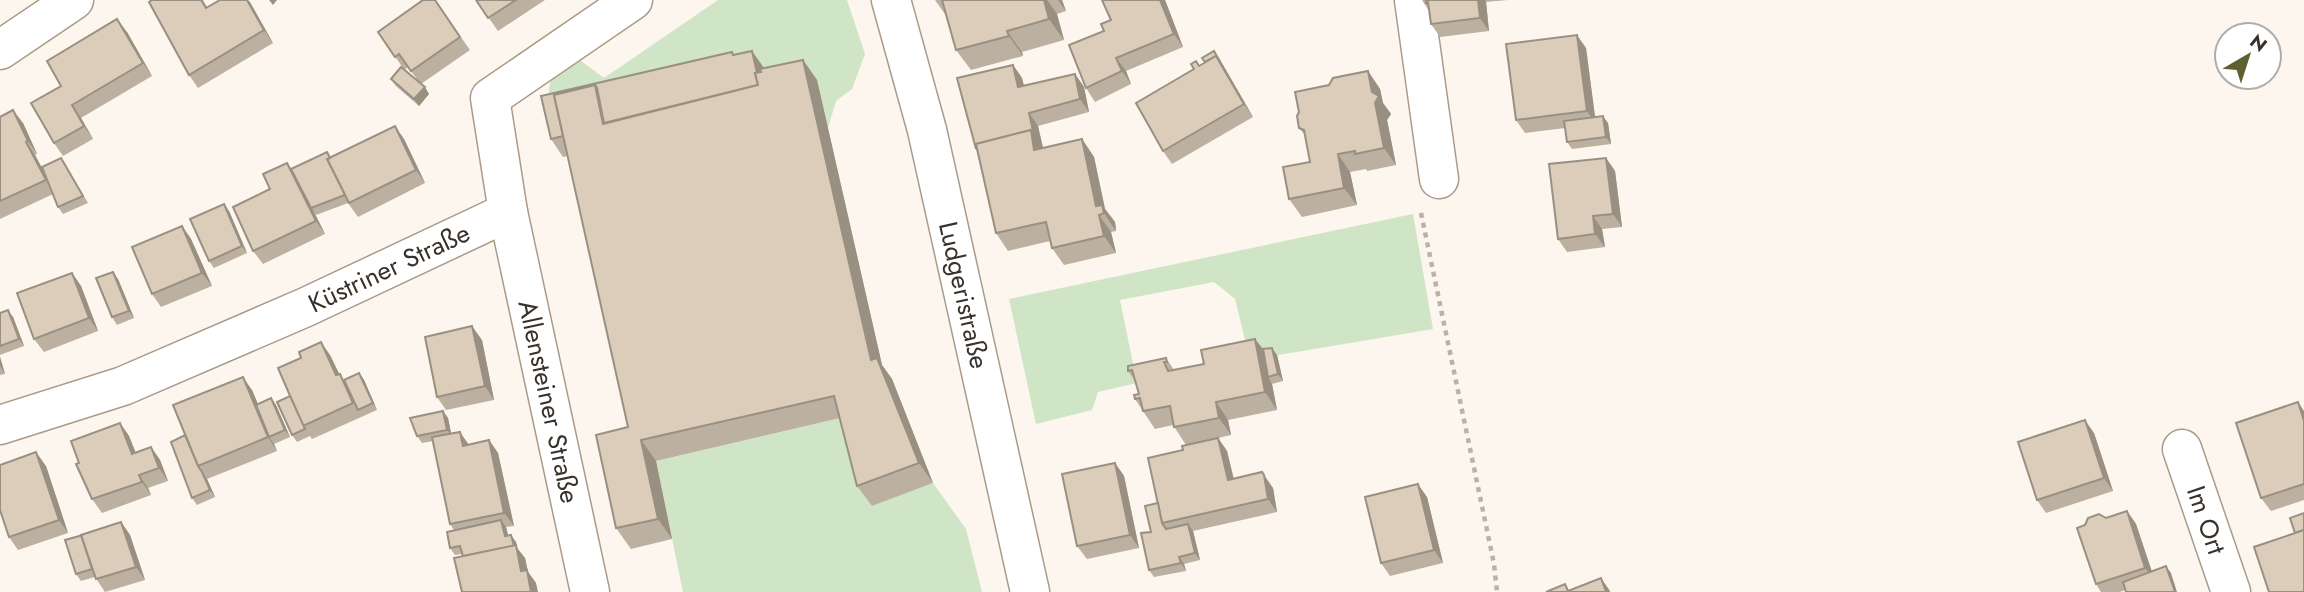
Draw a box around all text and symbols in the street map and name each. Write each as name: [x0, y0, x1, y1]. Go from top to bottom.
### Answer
north arrow: [2213, 21, 2283, 91]
text: N: [2244, 28, 2273, 58]
street label: Küstriner Straße: [302, 214, 476, 322]
street label: Ludgeristraße: [929, 218, 999, 372]
street label: Allensteiner Straße: [509, 297, 589, 507]
street label: Im Ort: [2177, 481, 2236, 560]

